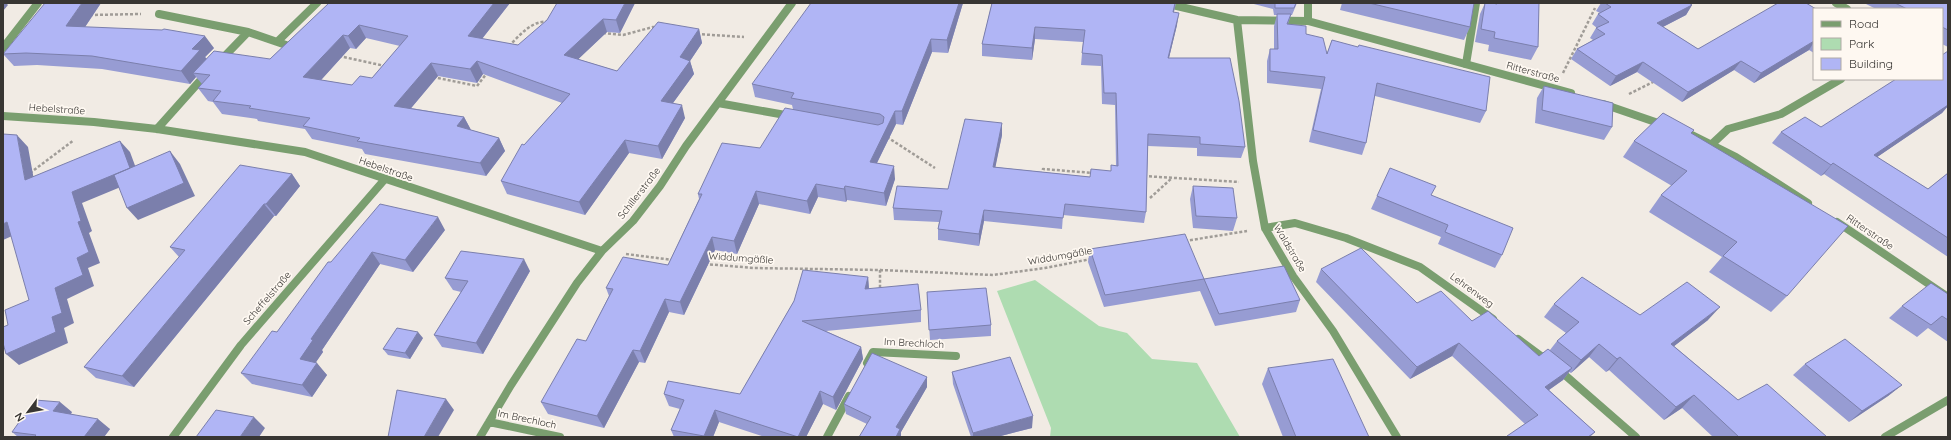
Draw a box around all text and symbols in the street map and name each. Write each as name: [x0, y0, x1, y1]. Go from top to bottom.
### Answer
legend: [1813, 8, 1943, 80]
text: Road: [1849, 16, 1879, 31]
text: Park: [1849, 36, 1874, 51]
text: Building: [1849, 56, 1893, 71]
street label: Ritterstraße: [1505, 59, 1561, 85]
street label: Hebelstraße: [28, 101, 86, 117]
street label: Hebelstraße: [357, 154, 415, 184]
street label: Schillerstraße: [615, 164, 663, 222]
street label: Ritterstraße: [1844, 211, 1897, 253]
street label: Waldstraße: [1271, 222, 1310, 275]
street label: Widdumgäßle: [1027, 244, 1093, 268]
street label: Widdumgäßle: [708, 249, 774, 267]
street label: Scheffelstraße: [240, 268, 294, 327]
street label: Lehrenweg: [1448, 270, 1496, 310]
street label: Im Brechloch: [884, 335, 944, 351]
north arrow: [8, 392, 48, 432]
street label: Im Brechloch: [496, 406, 558, 432]
text: N: [11, 410, 28, 424]

